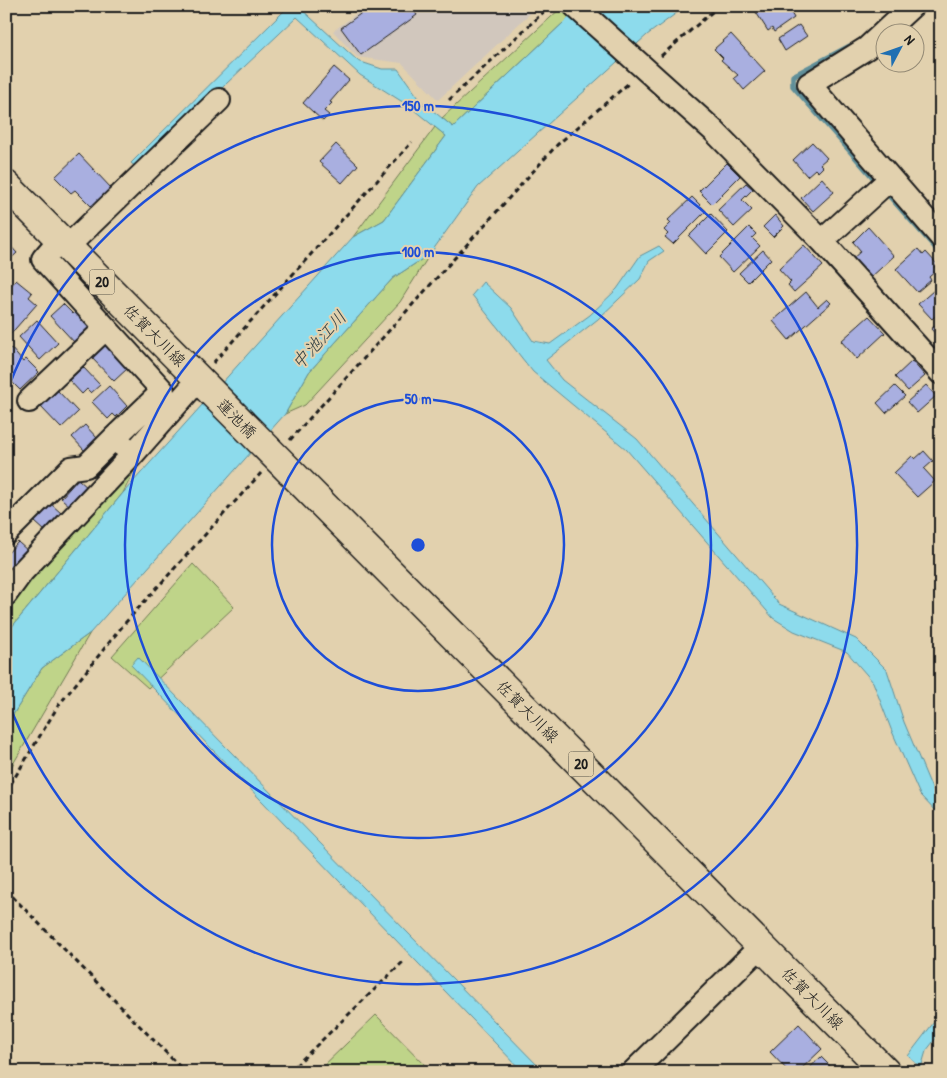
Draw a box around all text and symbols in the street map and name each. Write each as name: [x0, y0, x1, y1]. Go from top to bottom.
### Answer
north arrow: [874, 22, 924, 72]
text: N: [901, 30, 920, 49]
text: 150 m: [402, 95, 434, 116]
text: 100 m: [402, 241, 434, 262]
road number: 20: [90, 270, 114, 294]
street label: 佐賀大川線: [119, 299, 191, 371]
water label: 中池江川: [285, 305, 352, 375]
text: 50 m: [405, 388, 431, 409]
street label: 蓮池橋: [212, 393, 262, 443]
centre of rings: [409, 536, 427, 554]
street label: 佐賀大川線: [492, 675, 564, 747]
road number: 20: [568, 752, 594, 776]
street label: 佐賀大川線: [777, 962, 849, 1034]

